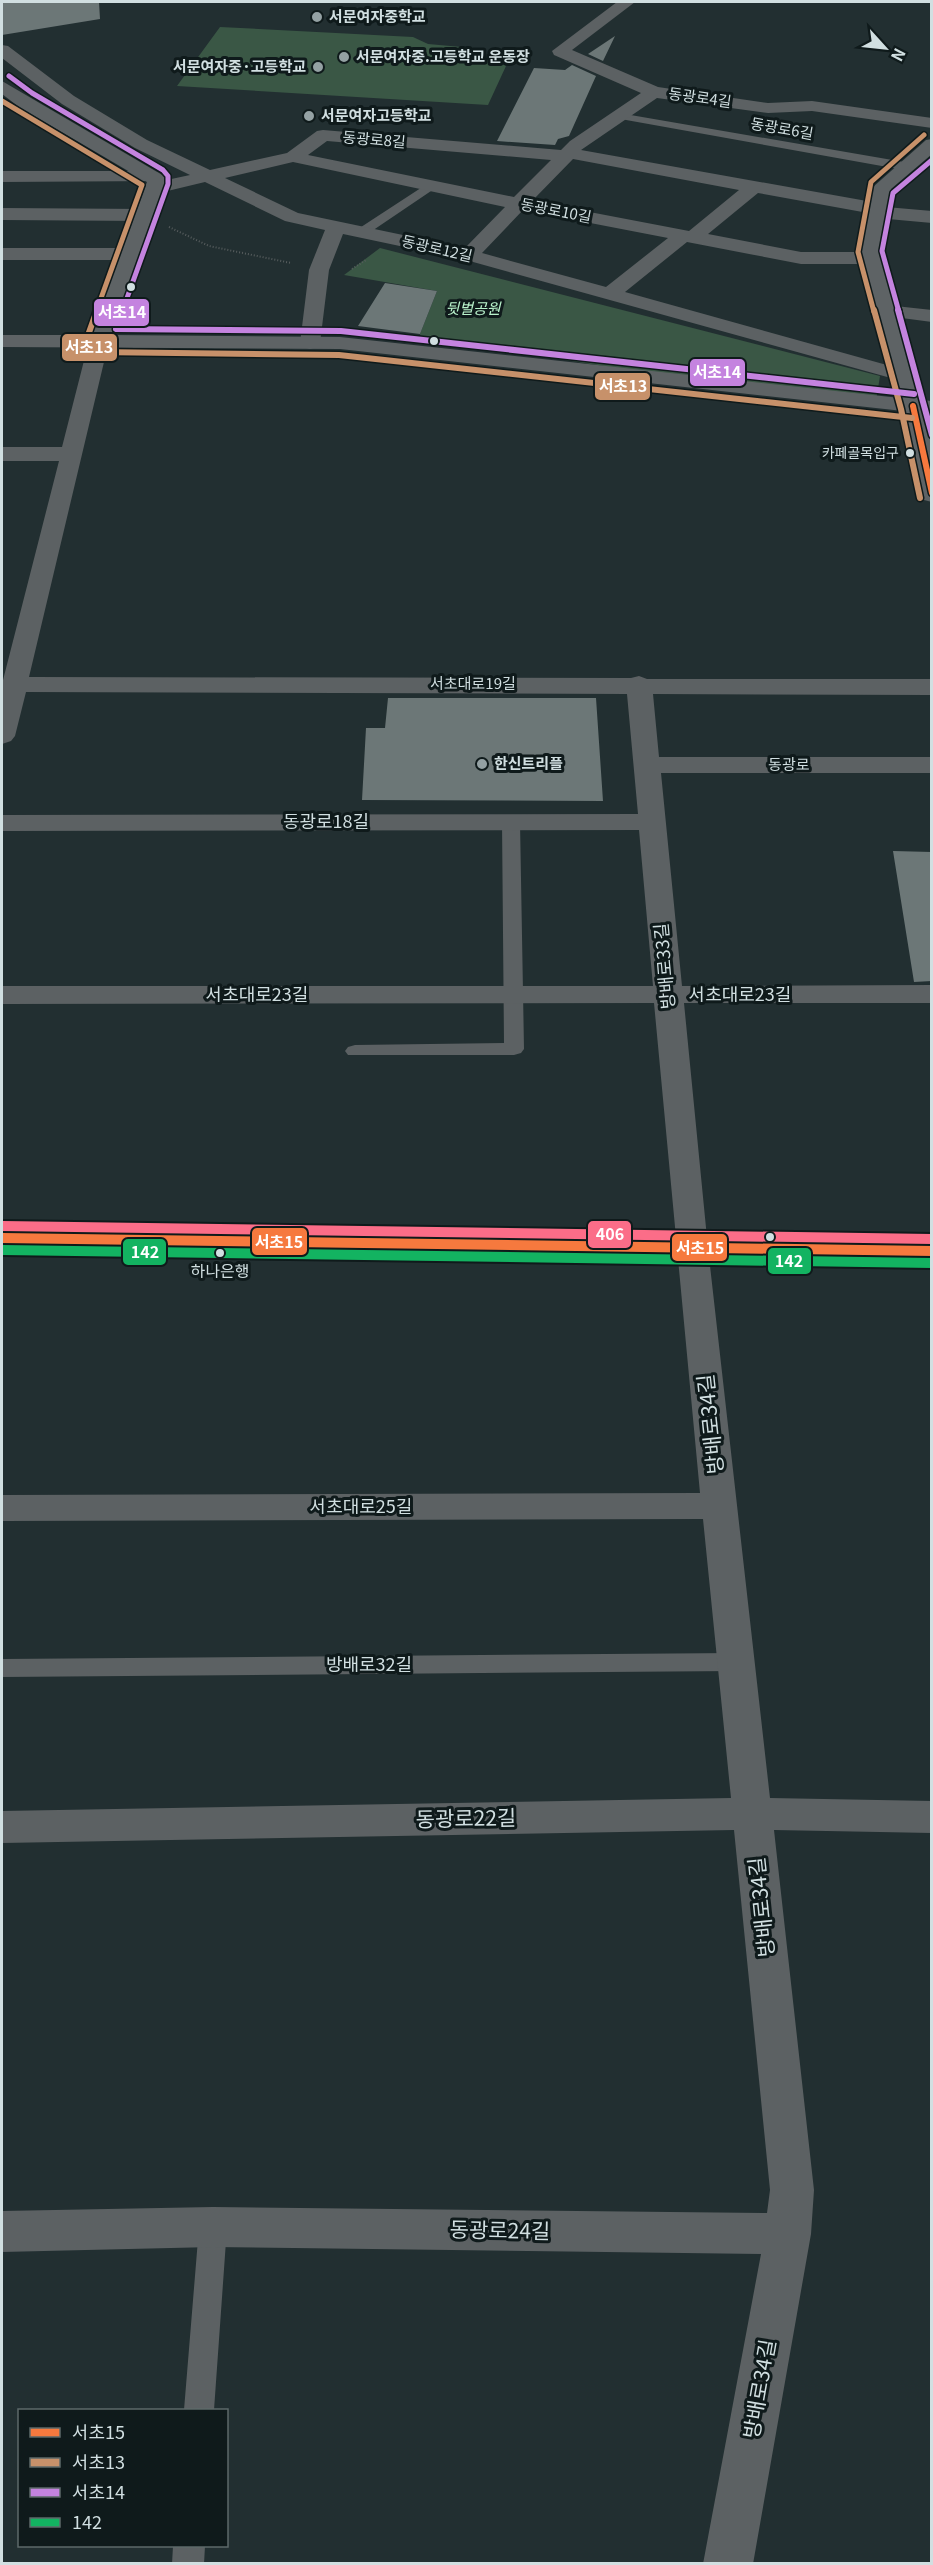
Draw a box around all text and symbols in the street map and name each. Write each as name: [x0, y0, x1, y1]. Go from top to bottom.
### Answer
place label: 서문여자중학교: [329, 5, 426, 26]
marker: 서문여자중학교: [310, 10, 324, 24]
north arrow: [855, 18, 915, 78]
text: N: [886, 44, 913, 66]
place label: 서문여자중.고등학교 운동장: [356, 45, 530, 66]
marker: 서문여자중.고등학교 운동장: [337, 50, 351, 64]
place label: 서문여자중·고등학교: [173, 55, 306, 76]
marker: 서문여자중·고등학교: [311, 60, 325, 74]
street label: 동광로4길: [667, 82, 733, 111]
place label: 서문여자고등학교: [321, 104, 432, 125]
marker: 서문여자고등학교: [302, 109, 316, 123]
street label: 동광로6길: [749, 112, 815, 143]
street label: 동광로8길: [342, 125, 407, 152]
street label: 동광로10길: [519, 192, 594, 227]
street label: 동광로12길: [400, 229, 475, 266]
unlabelled marker: [125, 281, 137, 293]
park label: 뒷벌공원: [445, 297, 502, 318]
line badge: 서초14: [93, 298, 150, 327]
text: 서초14: [98, 299, 146, 323]
line badge: 서초13: [61, 333, 118, 362]
text: 서초13: [65, 334, 113, 358]
unlabelled marker: [428, 335, 440, 347]
line badge: 서초14: [689, 358, 746, 387]
text: 서초14: [693, 359, 741, 383]
line badge: 서초13: [594, 372, 651, 401]
text: 서초13: [599, 373, 647, 397]
place label: 카페골목입구: [822, 442, 899, 462]
marker: 카페골목입구: [904, 447, 916, 459]
street label: 서초대로19길: [430, 672, 516, 693]
place label: 한신트리플: [494, 752, 563, 773]
street label: 동광로: [768, 753, 810, 774]
marker: 한신트리플: [475, 757, 489, 771]
street label: 동광로18길: [283, 807, 369, 833]
street label: 방배로33길: [646, 922, 680, 1010]
street label: 서초대로23길: [206, 980, 308, 1006]
street label: 서초대로23길: [689, 980, 791, 1006]
line badge: 406: [587, 1220, 632, 1249]
text: 406: [596, 1221, 624, 1245]
line badge: 서초15: [251, 1227, 308, 1256]
text: 서초15: [255, 1229, 303, 1253]
unlabelled marker: [764, 1231, 776, 1243]
line badge: 서초15: [671, 1233, 728, 1262]
text: 서초15: [676, 1235, 724, 1259]
line badge: 142: [122, 1238, 167, 1266]
text: 142: [131, 1239, 159, 1263]
marker: 하나은행: [214, 1247, 226, 1259]
line badge: 142: [767, 1247, 812, 1275]
text: 142: [775, 1248, 803, 1272]
place label: 하나은행: [191, 1258, 249, 1282]
street label: 방배로34길: [689, 1373, 729, 1476]
street label: 서초대로25길: [310, 1492, 412, 1518]
street label: 방배로32길: [326, 1650, 412, 1676]
street label: 동광로22길: [415, 1801, 517, 1833]
street label: 방배로34길: [740, 1856, 780, 1959]
street label: 동광로24길: [449, 2213, 551, 2245]
street label: 방배로34길: [735, 2337, 782, 2441]
legend: [18, 2409, 228, 2547]
text: 서초15: [72, 2418, 125, 2444]
text: 서초13: [72, 2448, 125, 2474]
text: 서초14: [72, 2478, 125, 2504]
text: 142: [72, 2508, 102, 2534]

